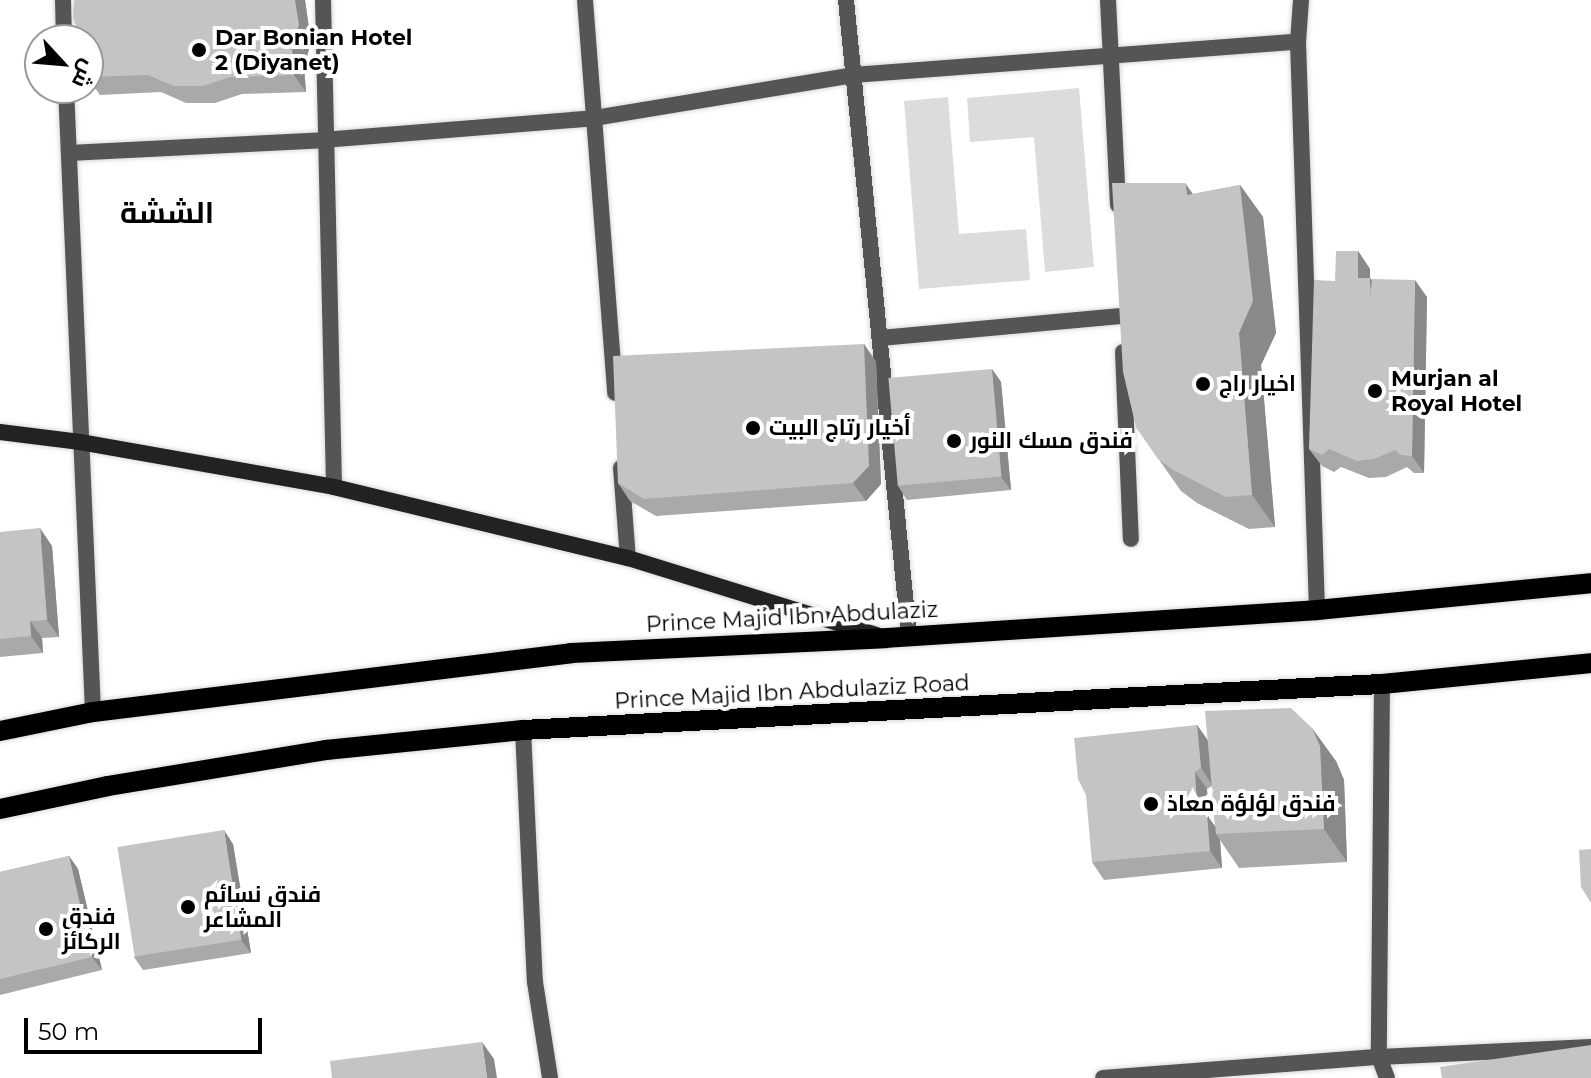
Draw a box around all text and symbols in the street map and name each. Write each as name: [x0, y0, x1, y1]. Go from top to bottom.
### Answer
north arrow: [24, 24, 104, 104]
place label: Dar Bonian Hotel 2 (Diyanet): [215, 24, 412, 76]
marker: Dar Bonian Hotel 2 (Diyanet): [190, 41, 208, 59]
text: ش: [66, 55, 103, 92]
district label: الششة: [120, 195, 214, 231]
place label: Murjan al Royal Hotel: [1391, 365, 1522, 416]
place label: اخيار راج: [1219, 371, 1296, 397]
marker: اخيار راج: [1194, 375, 1212, 393]
marker: Murjan al Royal Hotel: [1366, 382, 1384, 400]
place label: أخيار رتاج البيت: [769, 415, 911, 441]
marker: أخيار رتاج البيت: [744, 419, 762, 437]
place label: فندق مسك النور: [970, 428, 1133, 454]
marker: فندق مسك النور: [945, 432, 963, 450]
street label: Prince Majid Ibn Abdulaziz: [645, 596, 939, 638]
street label: Prince Majid Ibn Abdulaziz Road: [614, 670, 970, 714]
place label: فندق لؤلؤة معاذ: [1167, 791, 1336, 817]
marker: فندق لؤلؤة معاذ: [1142, 795, 1160, 813]
place label: فندق نسائم المشاعر: [204, 881, 321, 932]
marker: فندق نسائم المشاعر: [179, 898, 197, 916]
place label: فندق الركائز: [62, 903, 121, 954]
marker: فندق الركائز: [37, 920, 55, 938]
scale bar: [28, 1002, 266, 1052]
text: 50 m: [38, 1017, 99, 1046]

